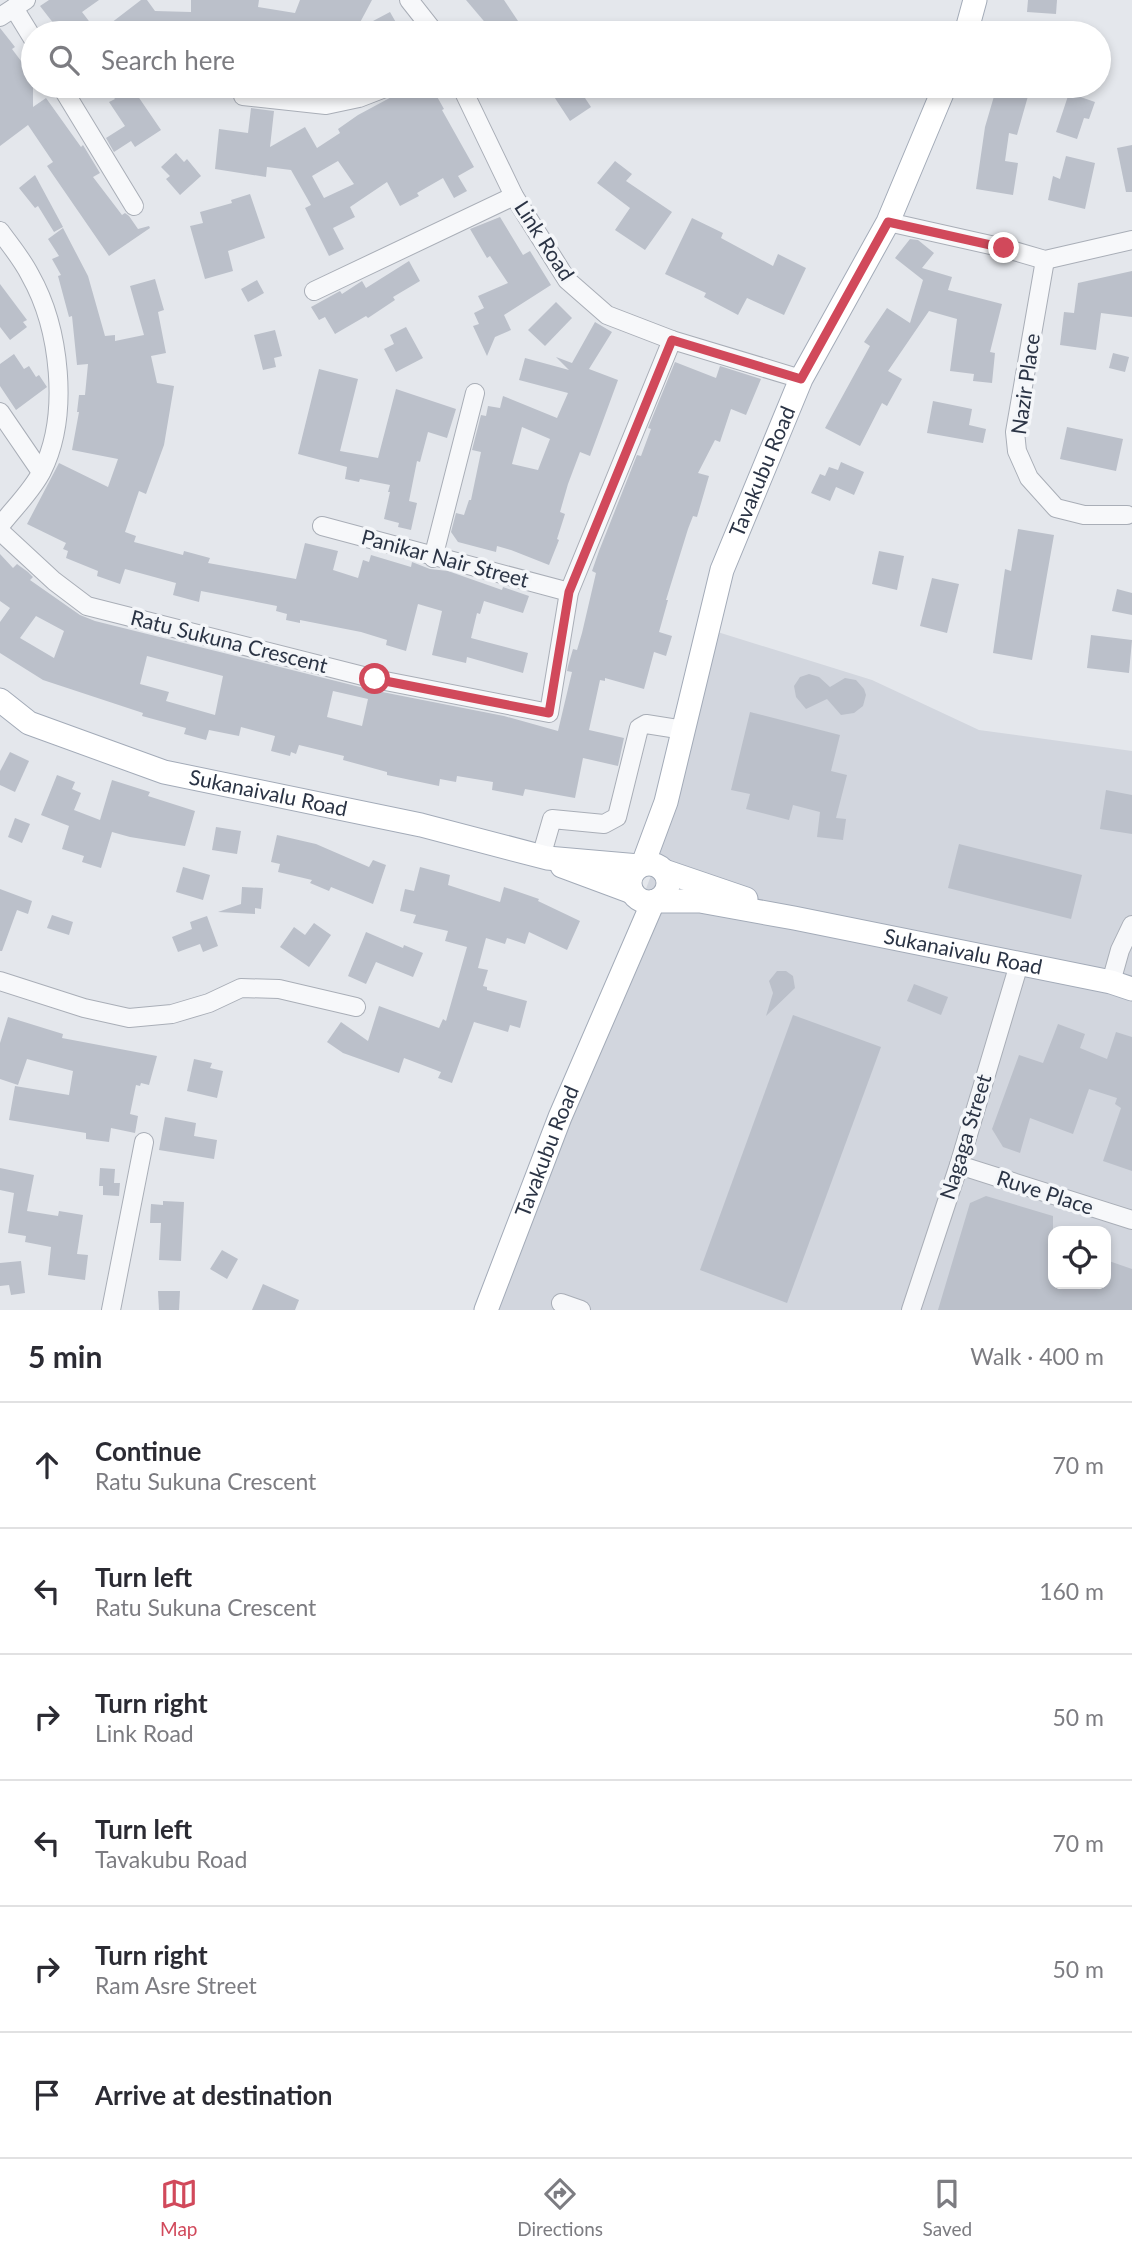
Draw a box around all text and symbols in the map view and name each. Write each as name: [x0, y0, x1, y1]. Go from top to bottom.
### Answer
search box: [21, 21, 1111, 98]
icon: search: [45, 41, 83, 79]
text: Search here: [101, 44, 235, 76]
street label: Link Road: [510, 196, 580, 285]
route end: [988, 232, 1019, 263]
street label: Nazir Place: [1005, 331, 1044, 436]
street label: Tavakubu Road: [723, 402, 799, 540]
street label: Panikar Nair Street: [359, 523, 532, 592]
street label: Ratu Sukuna Crescent: [128, 604, 331, 677]
route start: [359, 663, 390, 694]
street label: Sukanaivalu Road: [187, 764, 350, 821]
street label: Sukanaivalu Road: [882, 922, 1045, 979]
street label: Nagaga Street: [934, 1071, 996, 1202]
street label: Tavakubu Road: [509, 1081, 583, 1220]
street label: Ruve Place: [994, 1164, 1097, 1219]
map controls: [1048, 1226, 1111, 1289]
button: locate: [1048, 1226, 1111, 1289]
text: 5 min: [28, 1338, 102, 1374]
text: Walk · 400 m: [970, 1342, 1104, 1370]
text: Continue: [95, 1435, 201, 1467]
icon: ahead: [28, 1446, 66, 1484]
text: 70 m: [1053, 1451, 1104, 1479]
text: Ratu Sukuna Crescent: [95, 1467, 316, 1495]
text: Turn left: [95, 1561, 192, 1593]
icon: left: [28, 1572, 66, 1610]
text: 160 m: [1039, 1577, 1104, 1605]
text: Ratu Sukuna Crescent: [95, 1593, 316, 1621]
text: Turn right: [95, 1687, 208, 1719]
icon: right: [28, 1698, 66, 1736]
text: 50 m: [1053, 1703, 1104, 1731]
text: Link Road: [95, 1719, 194, 1747]
text: Turn left: [95, 1813, 192, 1845]
icon: left: [28, 1824, 66, 1862]
text: 70 m: [1053, 1829, 1104, 1857]
text: Tavakubu Road: [95, 1845, 247, 1873]
text: Turn right: [95, 1939, 208, 1971]
icon: right: [28, 1950, 66, 1988]
text: 50 m: [1053, 1955, 1104, 1983]
text: Ram Asre Street: [95, 1971, 257, 1999]
icon: arrive: [28, 2076, 66, 2114]
text: Arrive at destination: [95, 2079, 332, 2111]
tab: Map: [160, 2175, 198, 2240]
tab: Directions: [517, 2175, 603, 2240]
tab: Saved: [923, 2175, 972, 2240]

